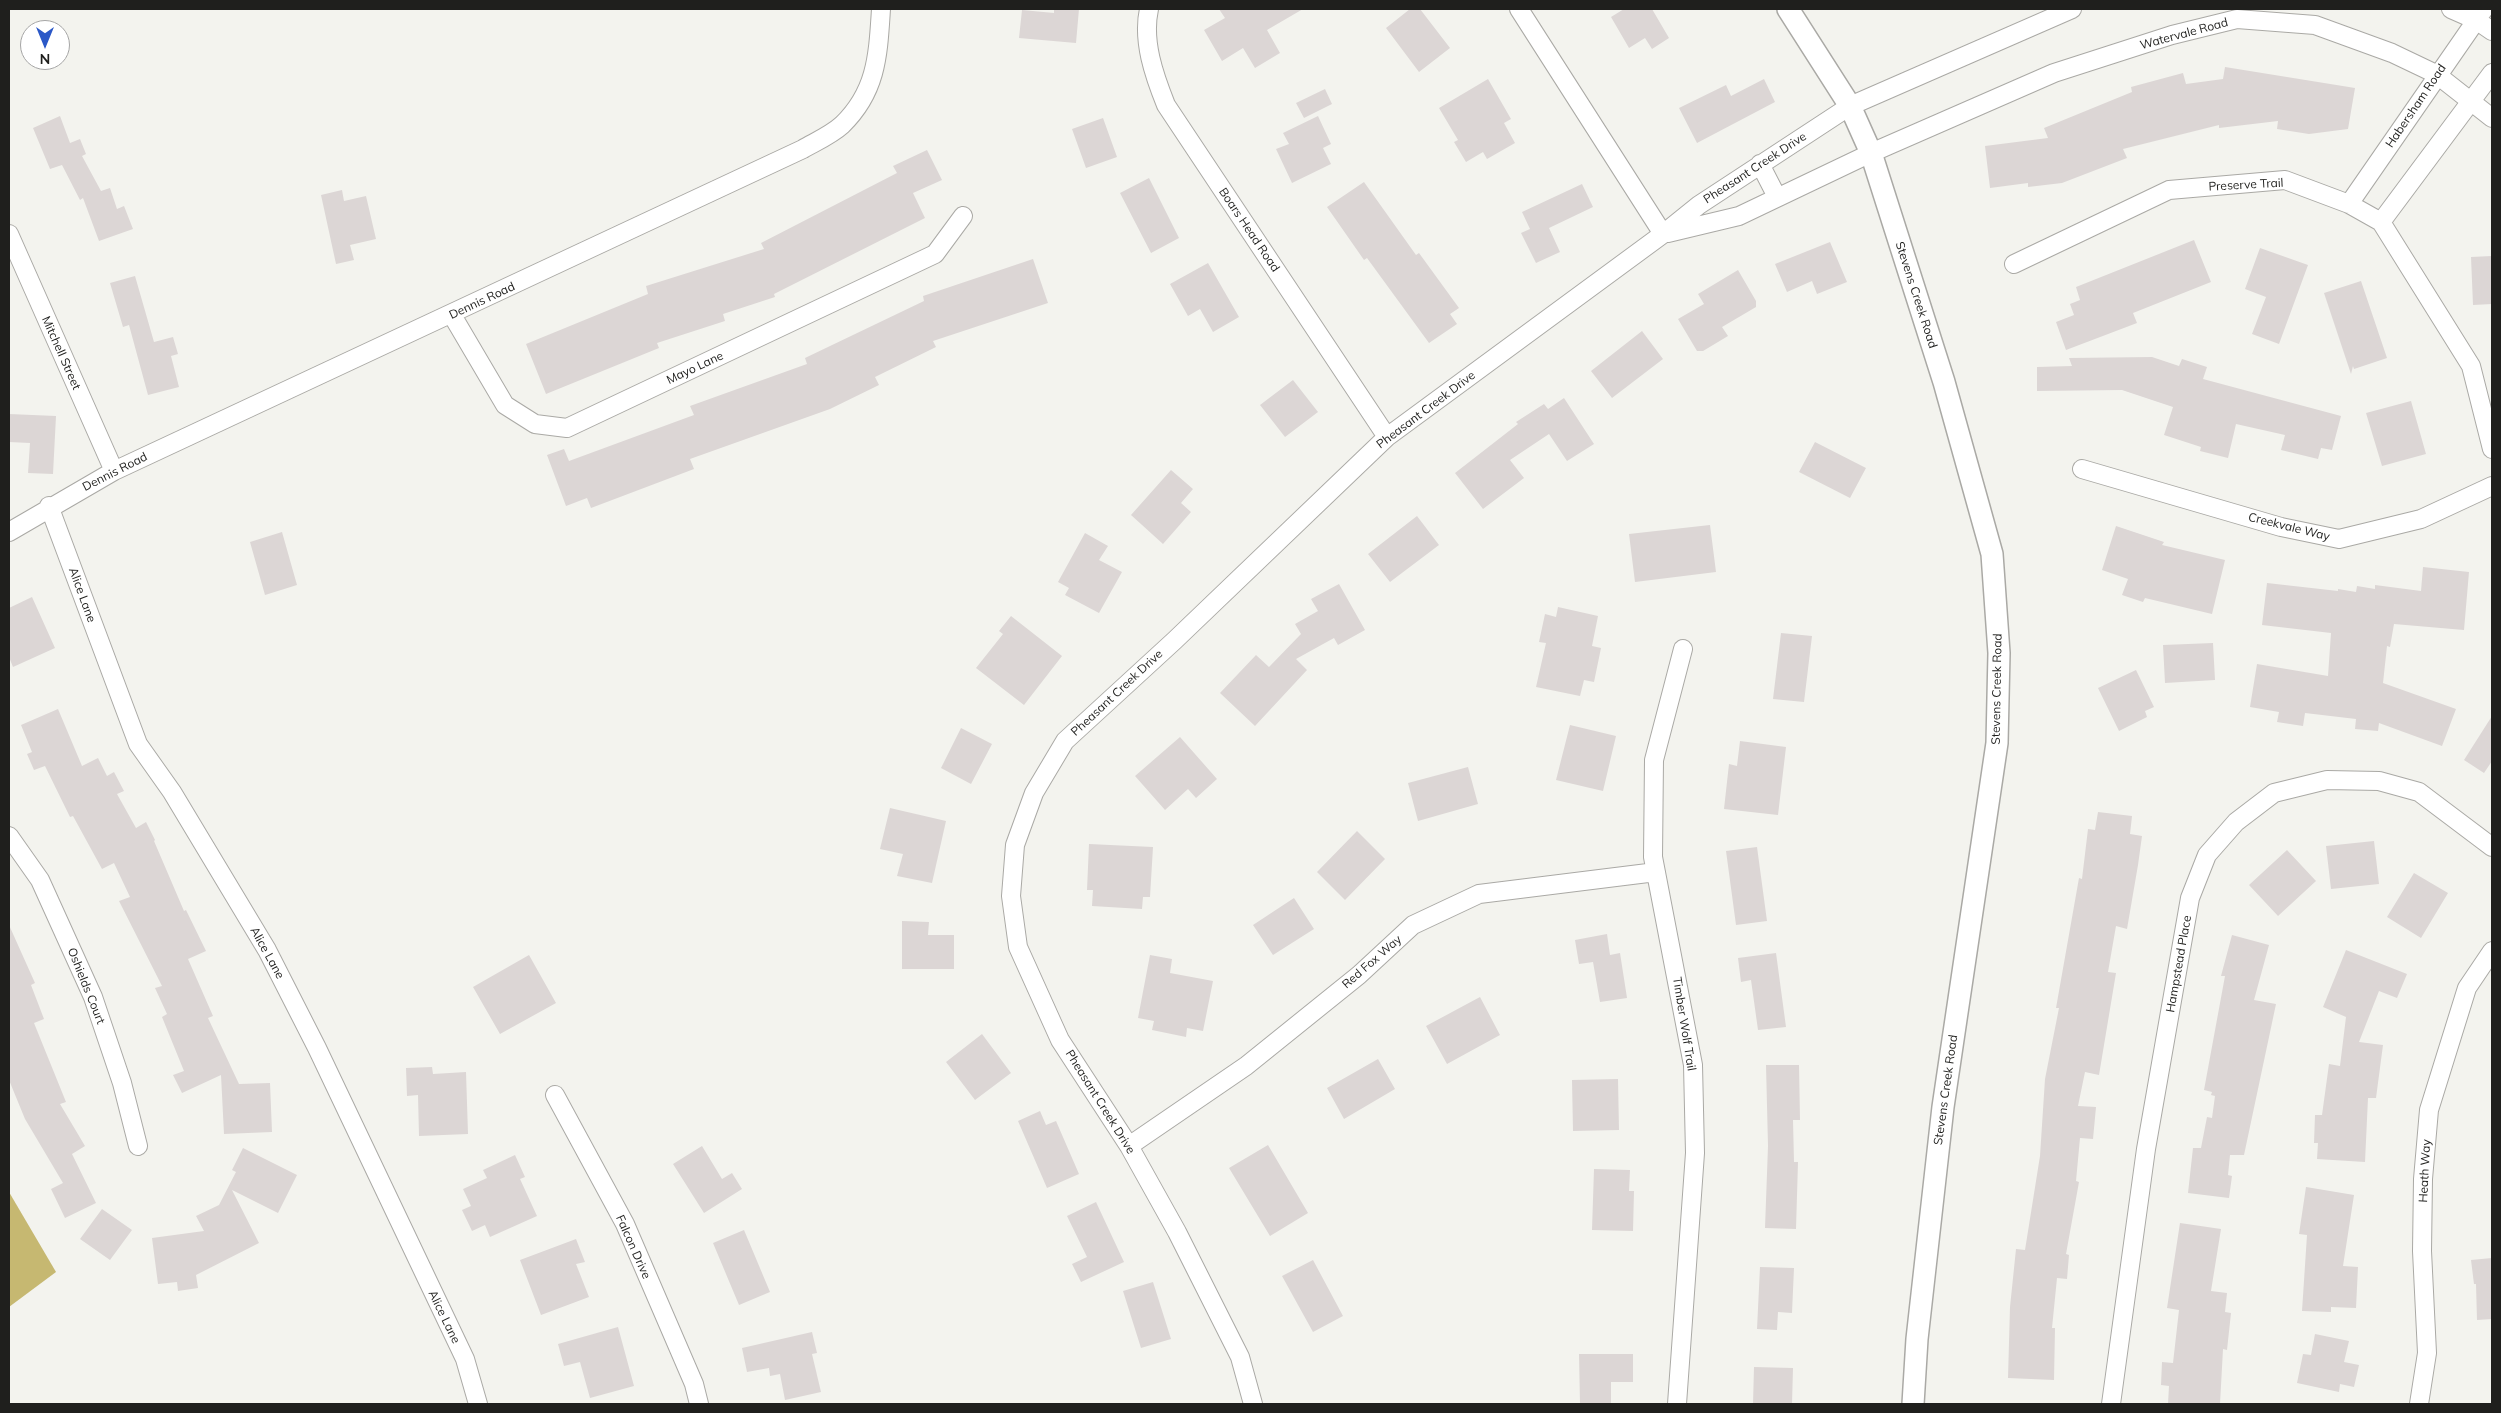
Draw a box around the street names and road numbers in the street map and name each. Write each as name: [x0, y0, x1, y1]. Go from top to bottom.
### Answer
street label: Watervale Road: [2138, 15, 2230, 53]
street label: Habersham Road: [2383, 61, 2449, 151]
street label: Pheasant Creek Drive: [1701, 129, 1809, 207]
street label: Preserve Trail: [2208, 176, 2284, 194]
street label: Boars Head Road: [1216, 185, 1282, 275]
street label: Stevens Creek Road: [1892, 240, 1940, 350]
street label: Dennis Road: [447, 279, 517, 323]
street label: Mitchell Street: [38, 314, 84, 392]
street label: Mayo Lane: [664, 349, 726, 387]
street label: Pheasant Creek Drive: [1374, 368, 1478, 452]
street label: Dennis Road: [80, 449, 150, 495]
street label: Creekvale Way: [2247, 510, 2331, 544]
street label: Alice Lane: [65, 566, 99, 624]
street label: Stevens Creek Road: [1989, 633, 2005, 745]
street label: Pheasant Creek Drive: [1068, 647, 1166, 739]
street label: Hampstead Place: [2163, 914, 2195, 1014]
street label: Alice Lane: [247, 924, 287, 982]
street label: Red Fox Way: [1339, 932, 1405, 992]
street label: Oshields Court: [64, 946, 108, 1026]
street label: Timber Wolf Trail: [1669, 976, 1699, 1072]
street label: Stevens Creek Road: [1931, 1034, 1961, 1146]
street label: Pheasant Creek Drive: [1062, 1047, 1138, 1157]
street label: Heath Way: [2416, 1139, 2434, 1203]
street label: Falcon Drive: [613, 1213, 653, 1281]
street label: Alice Lane: [425, 1288, 463, 1346]

